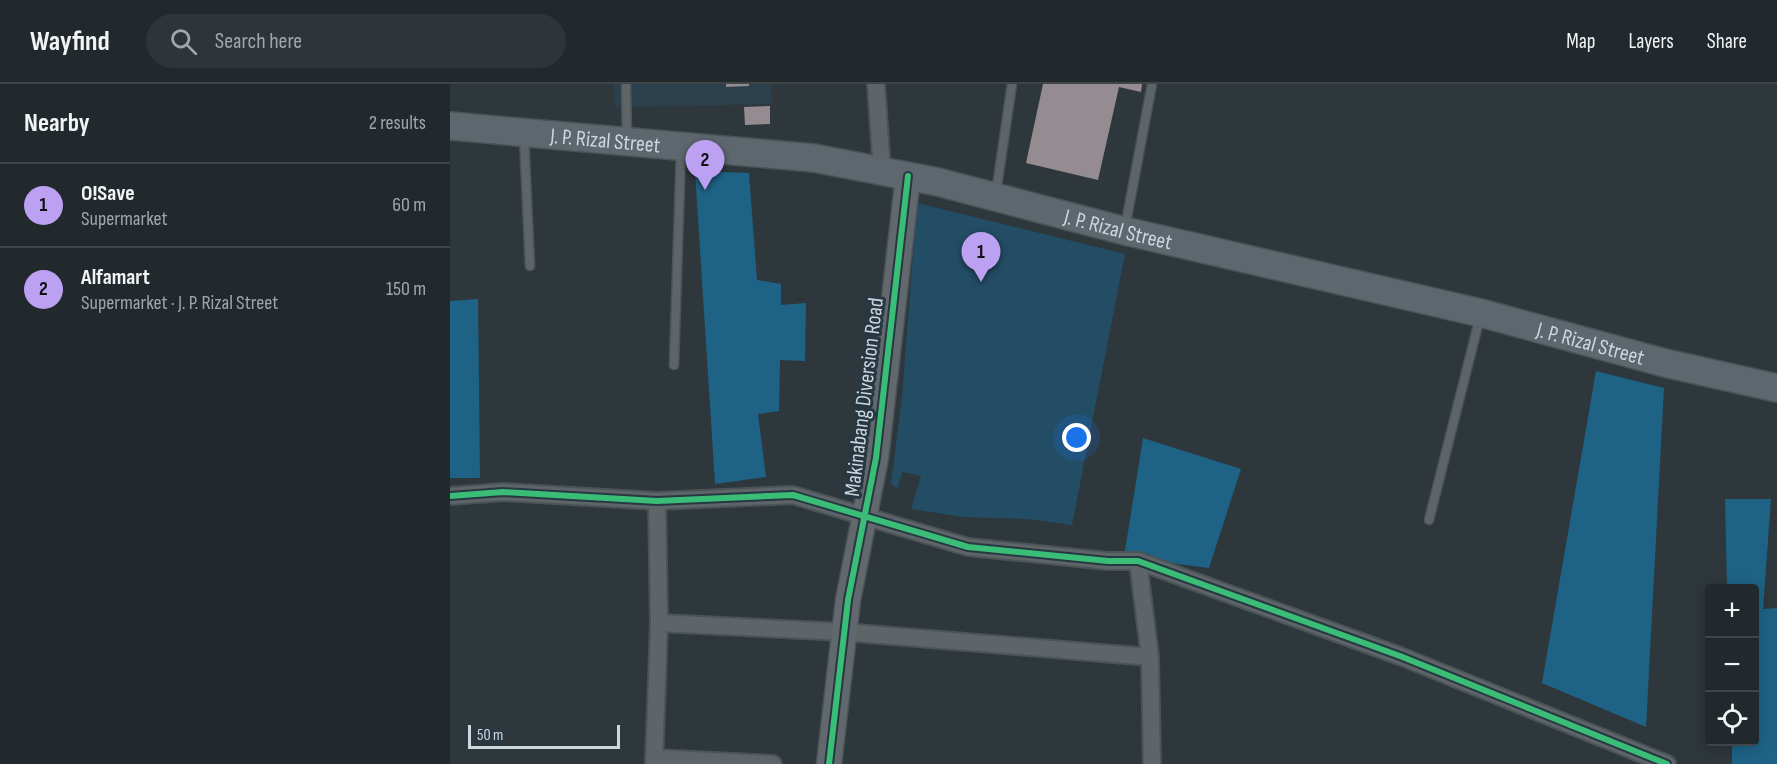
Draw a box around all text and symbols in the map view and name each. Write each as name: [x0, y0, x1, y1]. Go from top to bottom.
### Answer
search box: [146, 14, 566, 68]
text: Wayfind: [30, 25, 110, 58]
icon: search: [167, 25, 200, 58]
text: Search here: [215, 28, 302, 55]
text: Map: [1566, 29, 1595, 54]
text: Layers: [1628, 29, 1674, 54]
text: Share: [1707, 29, 1747, 54]
text: Nearby: [24, 108, 90, 139]
text: 2 results: [369, 111, 426, 135]
street label: J. P. Rizal Street: [548, 123, 662, 159]
pin: 2: [686, 141, 724, 190]
text: O!Save: [81, 180, 135, 207]
text: 1: [40, 193, 47, 217]
text: 60 m: [392, 193, 426, 217]
street label: J. P. Rizal Street: [1060, 203, 1175, 257]
text: Supermarket: [81, 207, 168, 231]
pin: 1: [962, 232, 1000, 282]
text: Alfamart: [81, 264, 150, 291]
text: 2: [39, 277, 48, 301]
text: 150 m: [386, 277, 426, 301]
text: Supermarket · J. P. Rizal Street: [81, 291, 278, 315]
street label: Makinabang Diversion Road: [839, 296, 890, 498]
street label: J. P. Rizal Street: [1532, 316, 1647, 372]
your location: [1062, 423, 1091, 452]
map controls: [1705, 584, 1759, 746]
button: +: [1705, 584, 1759, 638]
button: −: [1705, 638, 1759, 692]
button: locate: [1705, 692, 1759, 746]
scale bar: [468, 722, 620, 750]
text: 50 m: [477, 726, 503, 745]

